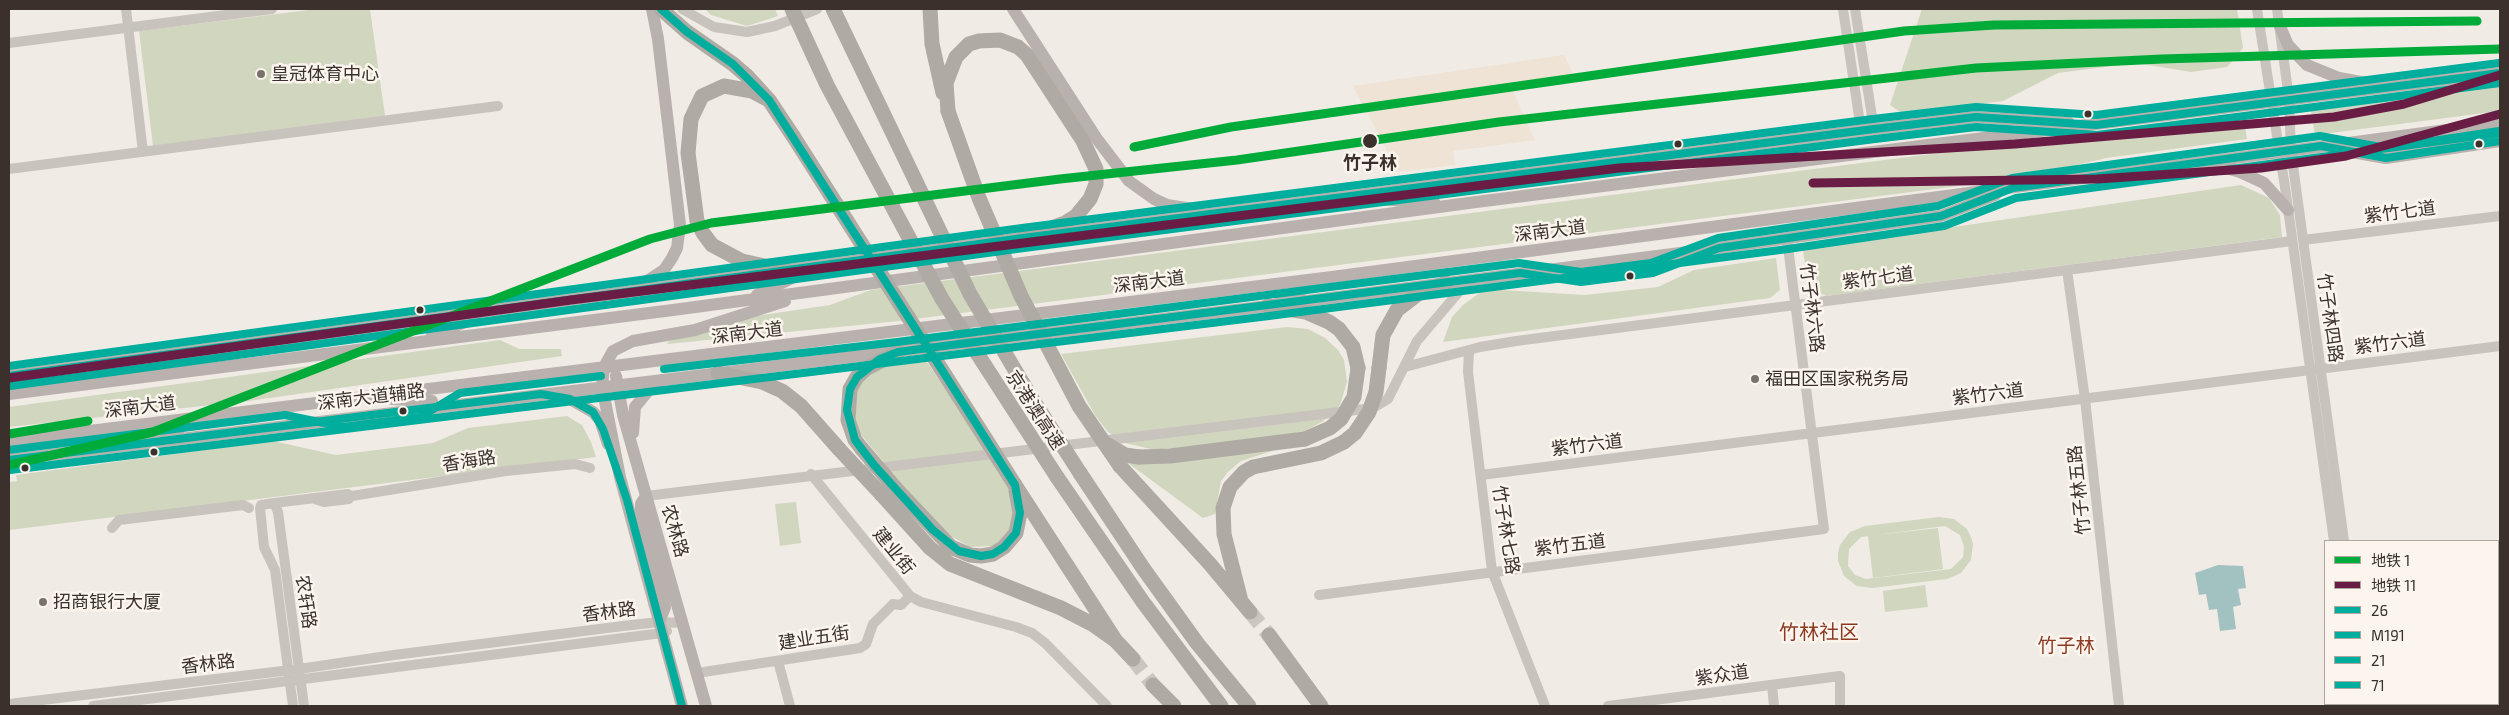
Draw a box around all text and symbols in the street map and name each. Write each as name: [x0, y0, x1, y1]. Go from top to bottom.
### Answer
place label: 皇冠体育中心: [271, 63, 379, 85]
marker: 皇冠体育中心: [255, 68, 267, 80]
unlabelled marker: [2083, 109, 2093, 119]
marker: 竹子林: [1361, 132, 1379, 150]
unlabelled marker: [1673, 139, 1683, 149]
unlabelled marker: [2474, 139, 2484, 149]
place label: 竹子林: [1343, 152, 1397, 174]
street label: 紫竹七道: [2363, 197, 2437, 227]
street label: 深南大道: [1513, 216, 1587, 246]
street label: 竹子林六路: [1796, 262, 1828, 354]
street label: 紫竹七道: [1841, 263, 1915, 293]
street label: 深南大道: [1112, 267, 1186, 297]
unlabelled marker: [1625, 271, 1635, 281]
street label: 竹子林四路: [2313, 272, 2347, 364]
unlabelled marker: [415, 305, 425, 315]
street label: 深南大道: [710, 318, 784, 348]
street label: 紫竹六道: [2353, 328, 2427, 358]
street label: 京港澳高速: [1001, 366, 1069, 454]
place label: 福田区国家税务局: [1765, 368, 1909, 390]
marker: 福田区国家税务局: [1749, 373, 1761, 385]
street label: 紫竹六道: [1951, 379, 2025, 409]
street label: 深南大道辅路: [316, 380, 426, 414]
street label: 深南大道: [103, 392, 177, 422]
unlabelled marker: [398, 406, 408, 416]
street label: 紫竹六道: [1550, 430, 1624, 460]
street label: 竹子林五路: [2064, 444, 2094, 536]
street label: 香海路: [441, 446, 497, 476]
unlabelled marker: [149, 447, 159, 457]
unlabelled marker: [20, 463, 30, 473]
street label: 竹子林七路: [1488, 484, 1524, 576]
street label: 农林路: [657, 502, 693, 560]
street label: 建业街: [869, 523, 919, 579]
street label: 紫竹五道: [1533, 530, 1607, 560]
legend: [2324, 540, 2499, 705]
text: 地铁 1: [2371, 551, 2410, 569]
street label: 农轩路: [292, 574, 320, 630]
text: 地铁 11: [2371, 576, 2416, 594]
place label: 招商银行大厦: [53, 591, 161, 613]
marker: 招商银行大厦: [37, 596, 49, 608]
street label: 香林路: [581, 598, 637, 626]
text: 26: [2371, 601, 2388, 619]
district label: 竹林社区: [1779, 620, 1859, 644]
street label: 建业五街: [777, 622, 851, 654]
text: M191: [2371, 626, 2405, 644]
district label: 竹子林: [2038, 635, 2094, 657]
street label: 香林路: [180, 650, 236, 678]
text: 21: [2371, 651, 2385, 669]
street label: 紫众道: [1694, 661, 1750, 689]
text: 71: [2371, 676, 2385, 694]

